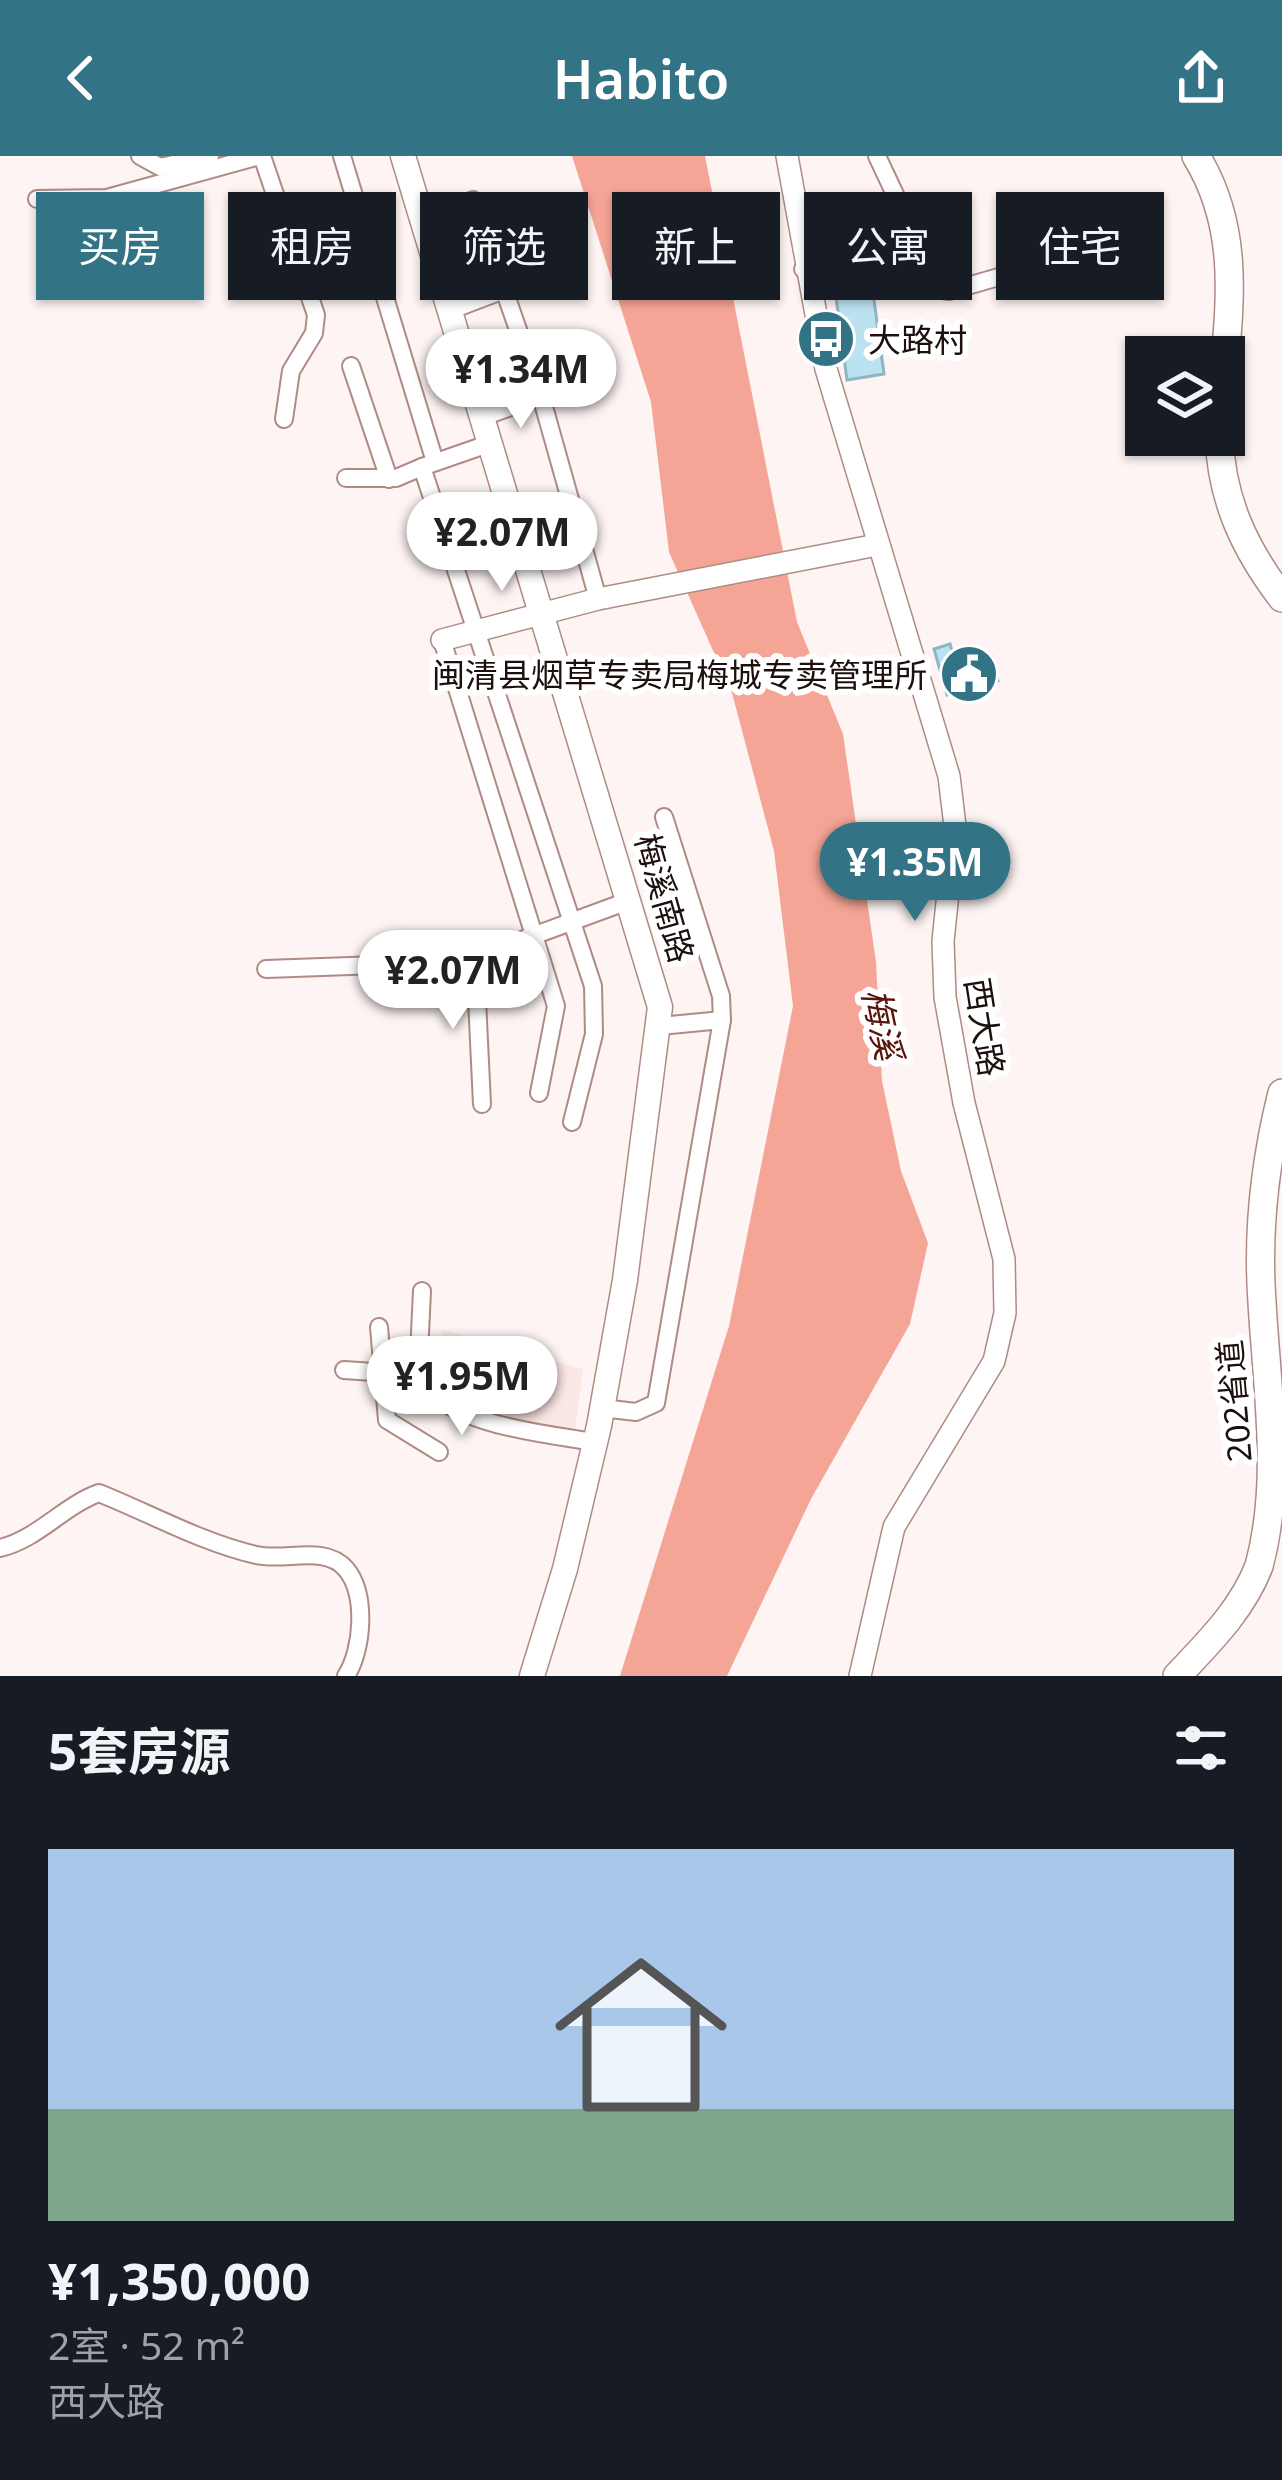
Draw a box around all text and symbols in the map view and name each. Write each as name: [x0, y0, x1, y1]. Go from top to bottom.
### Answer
text: Habito: [553, 41, 729, 115]
icon: back: [48, 45, 114, 111]
icon: share: [1168, 45, 1234, 111]
chip: 买房: [36, 192, 204, 300]
chip: 租房: [228, 192, 396, 300]
chip: 筛选: [420, 192, 588, 300]
chip: 新上: [612, 192, 780, 300]
chip: 公寓: [804, 192, 972, 300]
chip: 住宅: [996, 192, 1164, 300]
bus stop icon: 大路村: [795, 308, 857, 370]
place label: 大路村: [868, 317, 967, 362]
pin: ¥1.34M: [423, 329, 619, 431]
map controls: [1125, 336, 1245, 456]
button: layers: [1125, 336, 1245, 456]
text: ¥1.34M: [453, 341, 589, 394]
pin: ¥2.07M: [404, 492, 600, 594]
text: ¥2.07M: [434, 504, 570, 557]
public building icon: 闽清县烟草专卖局梅城专卖管理所: [938, 643, 1000, 705]
place label: 闽清县烟草专卖局梅城专卖管理所: [432, 652, 927, 697]
pin: ¥1.35M: [817, 822, 1013, 924]
street label: 梅溪南路: [625, 828, 705, 968]
text: ¥1.35M: [847, 834, 983, 887]
pin: ¥2.07M: [355, 930, 551, 1032]
text: ¥2.07M: [385, 942, 521, 995]
street label: 西大路: [955, 975, 1015, 1079]
water label: 梅溪: [852, 984, 915, 1068]
pin: ¥1.95M: [364, 1336, 560, 1438]
street label: 202省道: [1206, 1338, 1262, 1464]
text: ¥1.95M: [394, 1348, 530, 1401]
text: 5套房源: [48, 1715, 230, 1785]
icon: filters: [1168, 1715, 1234, 1781]
icon: home: [533, 1927, 749, 2143]
text: ¥1,350,000: [48, 2245, 310, 2315]
text: 2室 · 52 m²: [48, 2318, 245, 2371]
text: 西大路: [48, 2374, 165, 2427]

